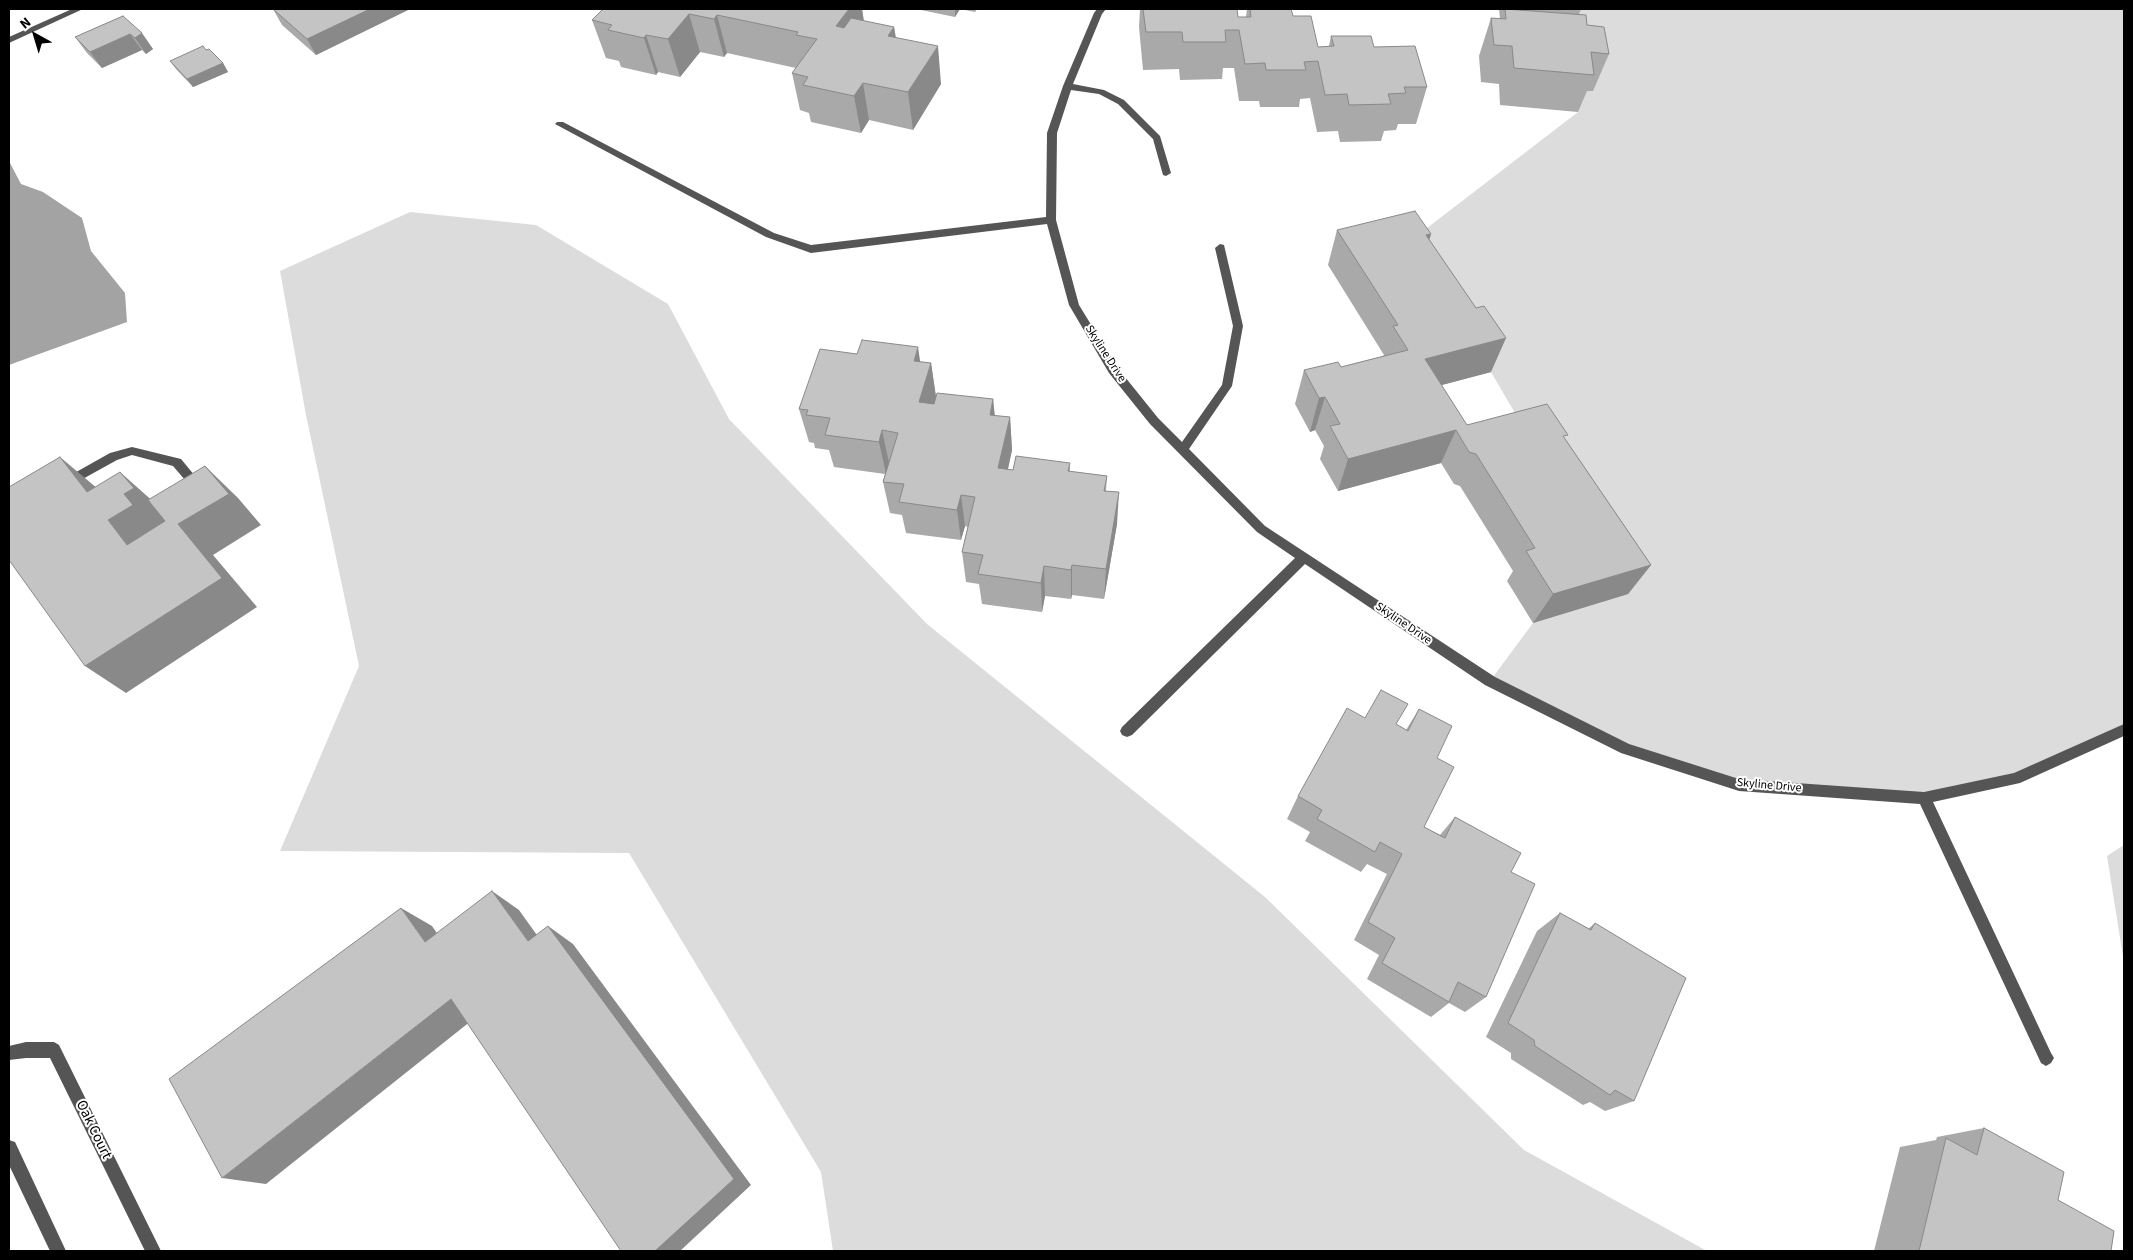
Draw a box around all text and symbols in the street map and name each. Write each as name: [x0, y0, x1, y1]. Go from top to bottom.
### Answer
north arrow: [10, 10, 60, 60]
text: N: [16, 13, 35, 34]
street label: Skyline Drive: [1081, 323, 1129, 385]
street label: Skyline Drive: [1372, 600, 1434, 648]
street label: Skyline Drive: [1736, 776, 1802, 796]
street label: Oak Court: [71, 1098, 115, 1162]

